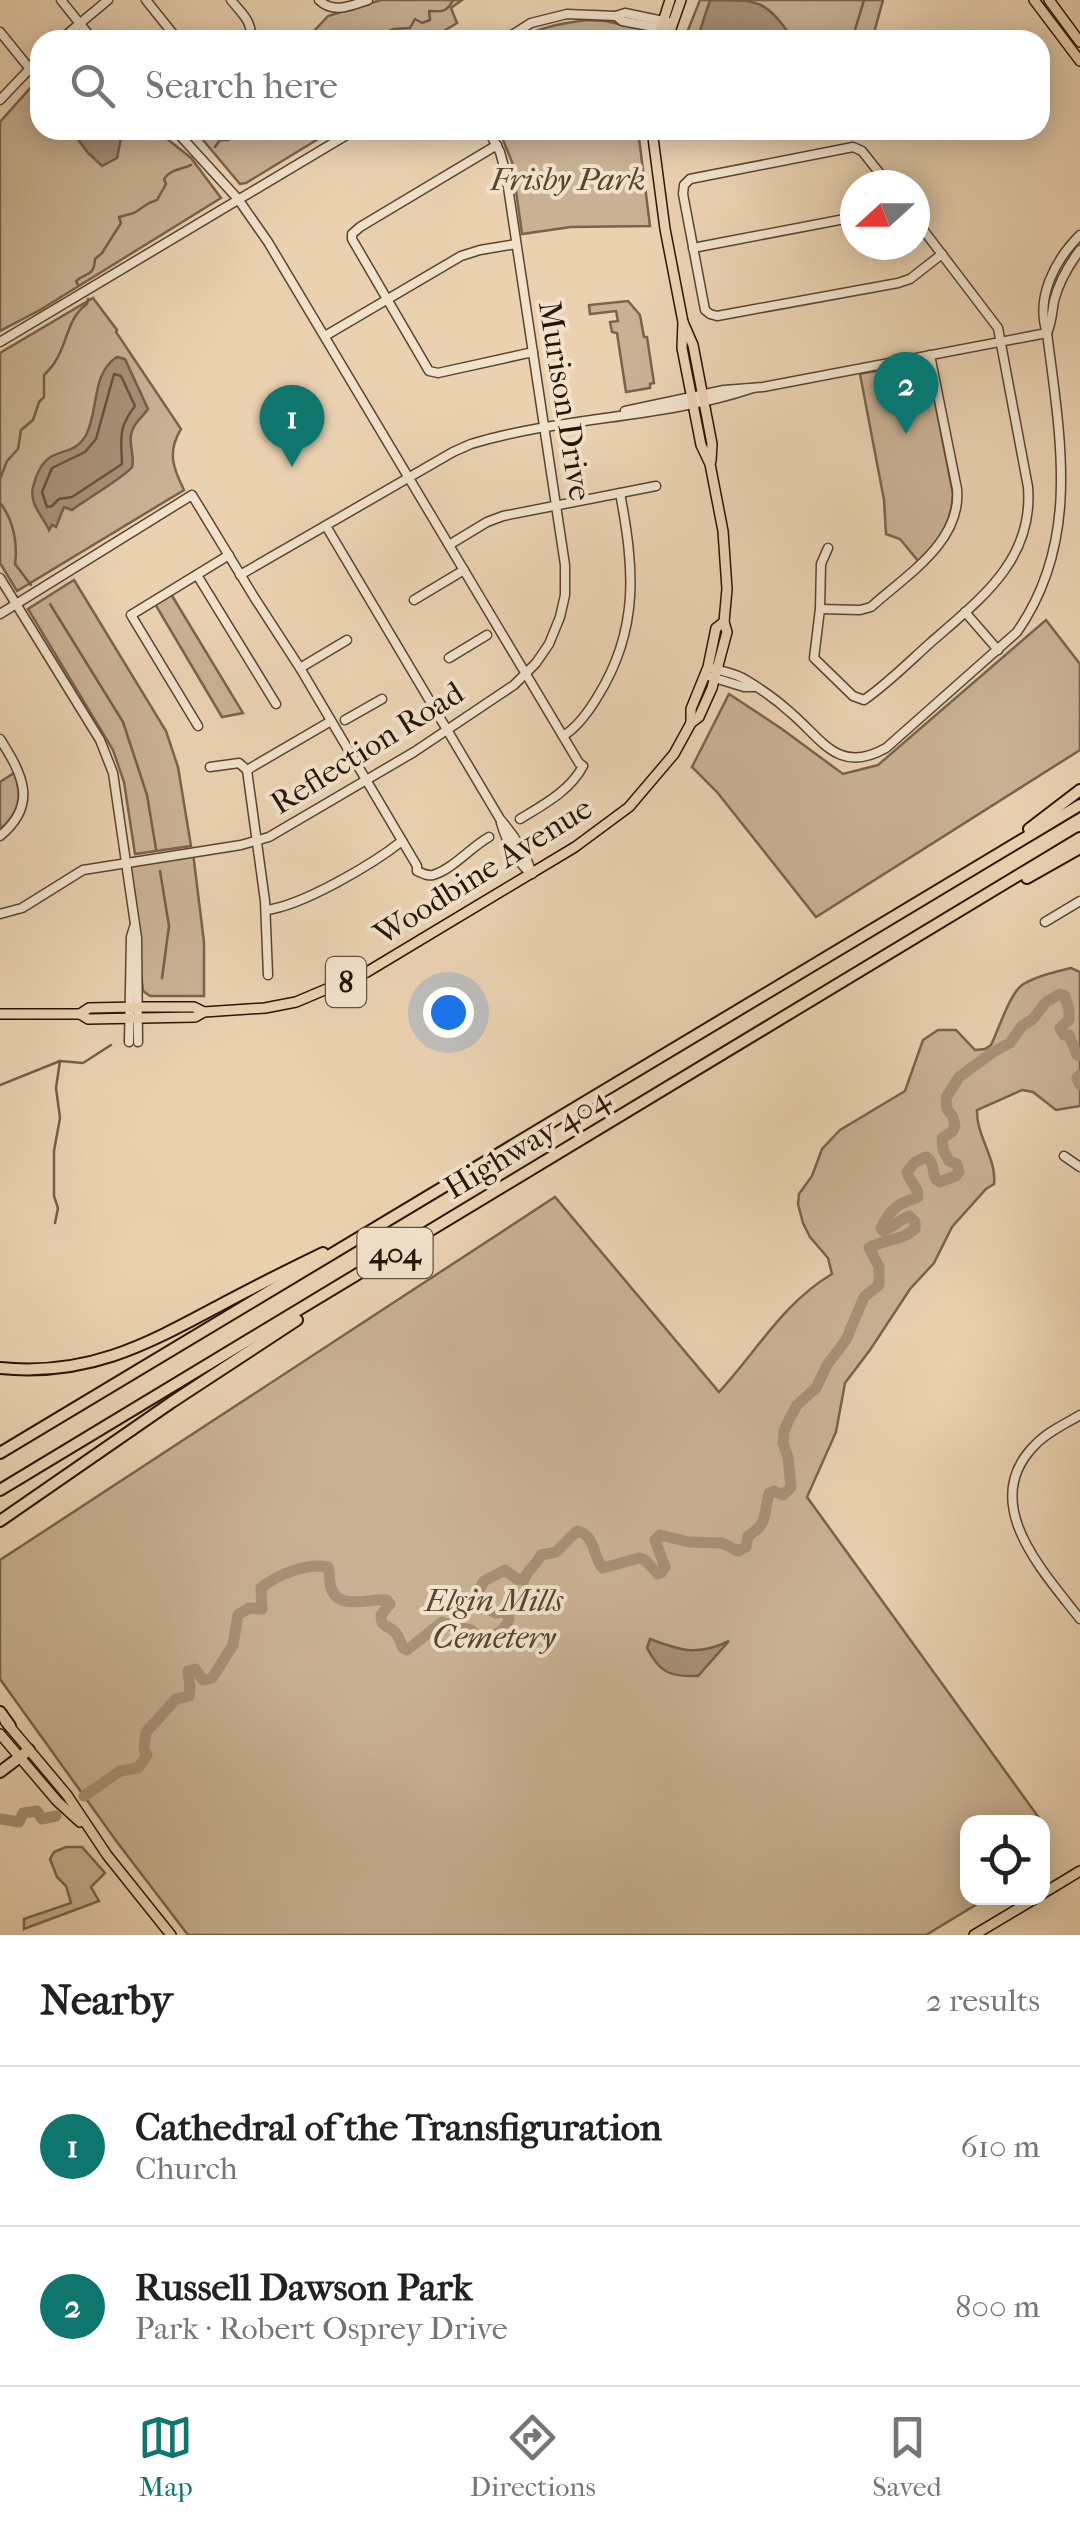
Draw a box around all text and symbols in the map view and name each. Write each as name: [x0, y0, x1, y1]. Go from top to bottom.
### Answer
search box: [30, 30, 1050, 140]
icon: search: [65, 58, 120, 113]
text: Search here: [145, 63, 338, 108]
park label: Frisby Park: [489, 161, 646, 198]
north arrow: [840, 170, 930, 260]
street label: Murison Drive: [531, 299, 599, 504]
pin: 2: [874, 352, 938, 434]
pin: 1: [260, 384, 324, 467]
street label: Reflection Road: [264, 674, 471, 822]
street label: Woodbine Avenue: [367, 789, 599, 953]
road number: 8: [326, 957, 366, 1007]
your location: [423, 987, 474, 1038]
street label: Highway 404: [438, 1079, 617, 1207]
road number: 404: [358, 1228, 432, 1278]
park label: Elgin Mills Cemetery: [423, 1582, 564, 1656]
map controls: [960, 1815, 1050, 1905]
button: locate: [960, 1815, 1050, 1905]
text: Nearby: [40, 1976, 172, 2025]
text: 2 results: [926, 1982, 1040, 2019]
text: Cathedral of the Transfiguration: [135, 2105, 662, 2150]
text: 1: [67, 2128, 78, 2165]
text: 610 m: [960, 2128, 1040, 2165]
text: Church: [135, 2150, 238, 2187]
text: Russell Dawson Park: [135, 2265, 472, 2310]
text: 2: [64, 2288, 81, 2325]
text: 800 m: [955, 2288, 1040, 2325]
text: Park · Robert Osprey Drive: [135, 2310, 508, 2347]
tab: Map: [138, 2410, 193, 2503]
tab: Directions: [470, 2410, 596, 2503]
tab: Saved: [872, 2410, 942, 2503]

